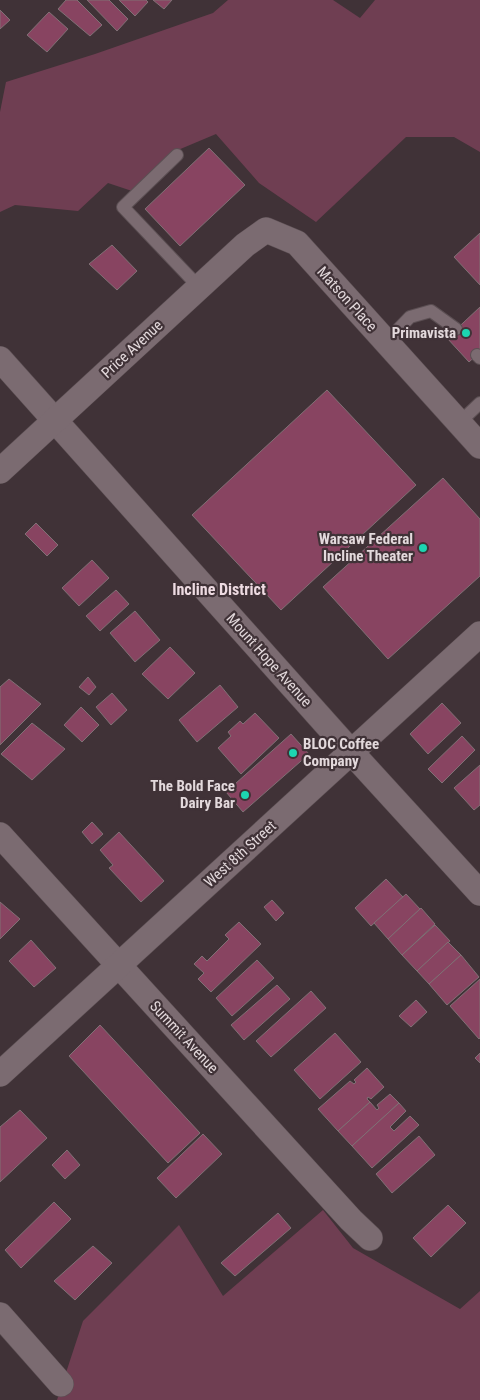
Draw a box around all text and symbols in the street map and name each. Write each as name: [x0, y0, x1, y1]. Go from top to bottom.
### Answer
street label: Matson Place: [313, 263, 381, 335]
street label: Price Avenue: [98, 316, 166, 382]
place label: Primavista: [392, 324, 456, 342]
marker: Primavista: [460, 327, 472, 339]
place label: Warsaw Federal Incline Theater: [319, 530, 413, 565]
marker: Warsaw Federal Incline Theater: [417, 542, 429, 554]
district label: Incline District: [172, 580, 266, 599]
street label: Mount Hope Avenue: [222, 610, 316, 710]
place label: BLOC Coffee Company: [303, 735, 379, 770]
marker: BLOC Coffee Company: [287, 747, 299, 759]
place label: The Bold Face Dairy Bar: [150, 777, 235, 812]
marker: The Bold Face Dairy Bar: [239, 789, 251, 801]
street label: West 8th Street: [200, 817, 280, 891]
street label: Summit Avenue: [146, 997, 222, 1077]

